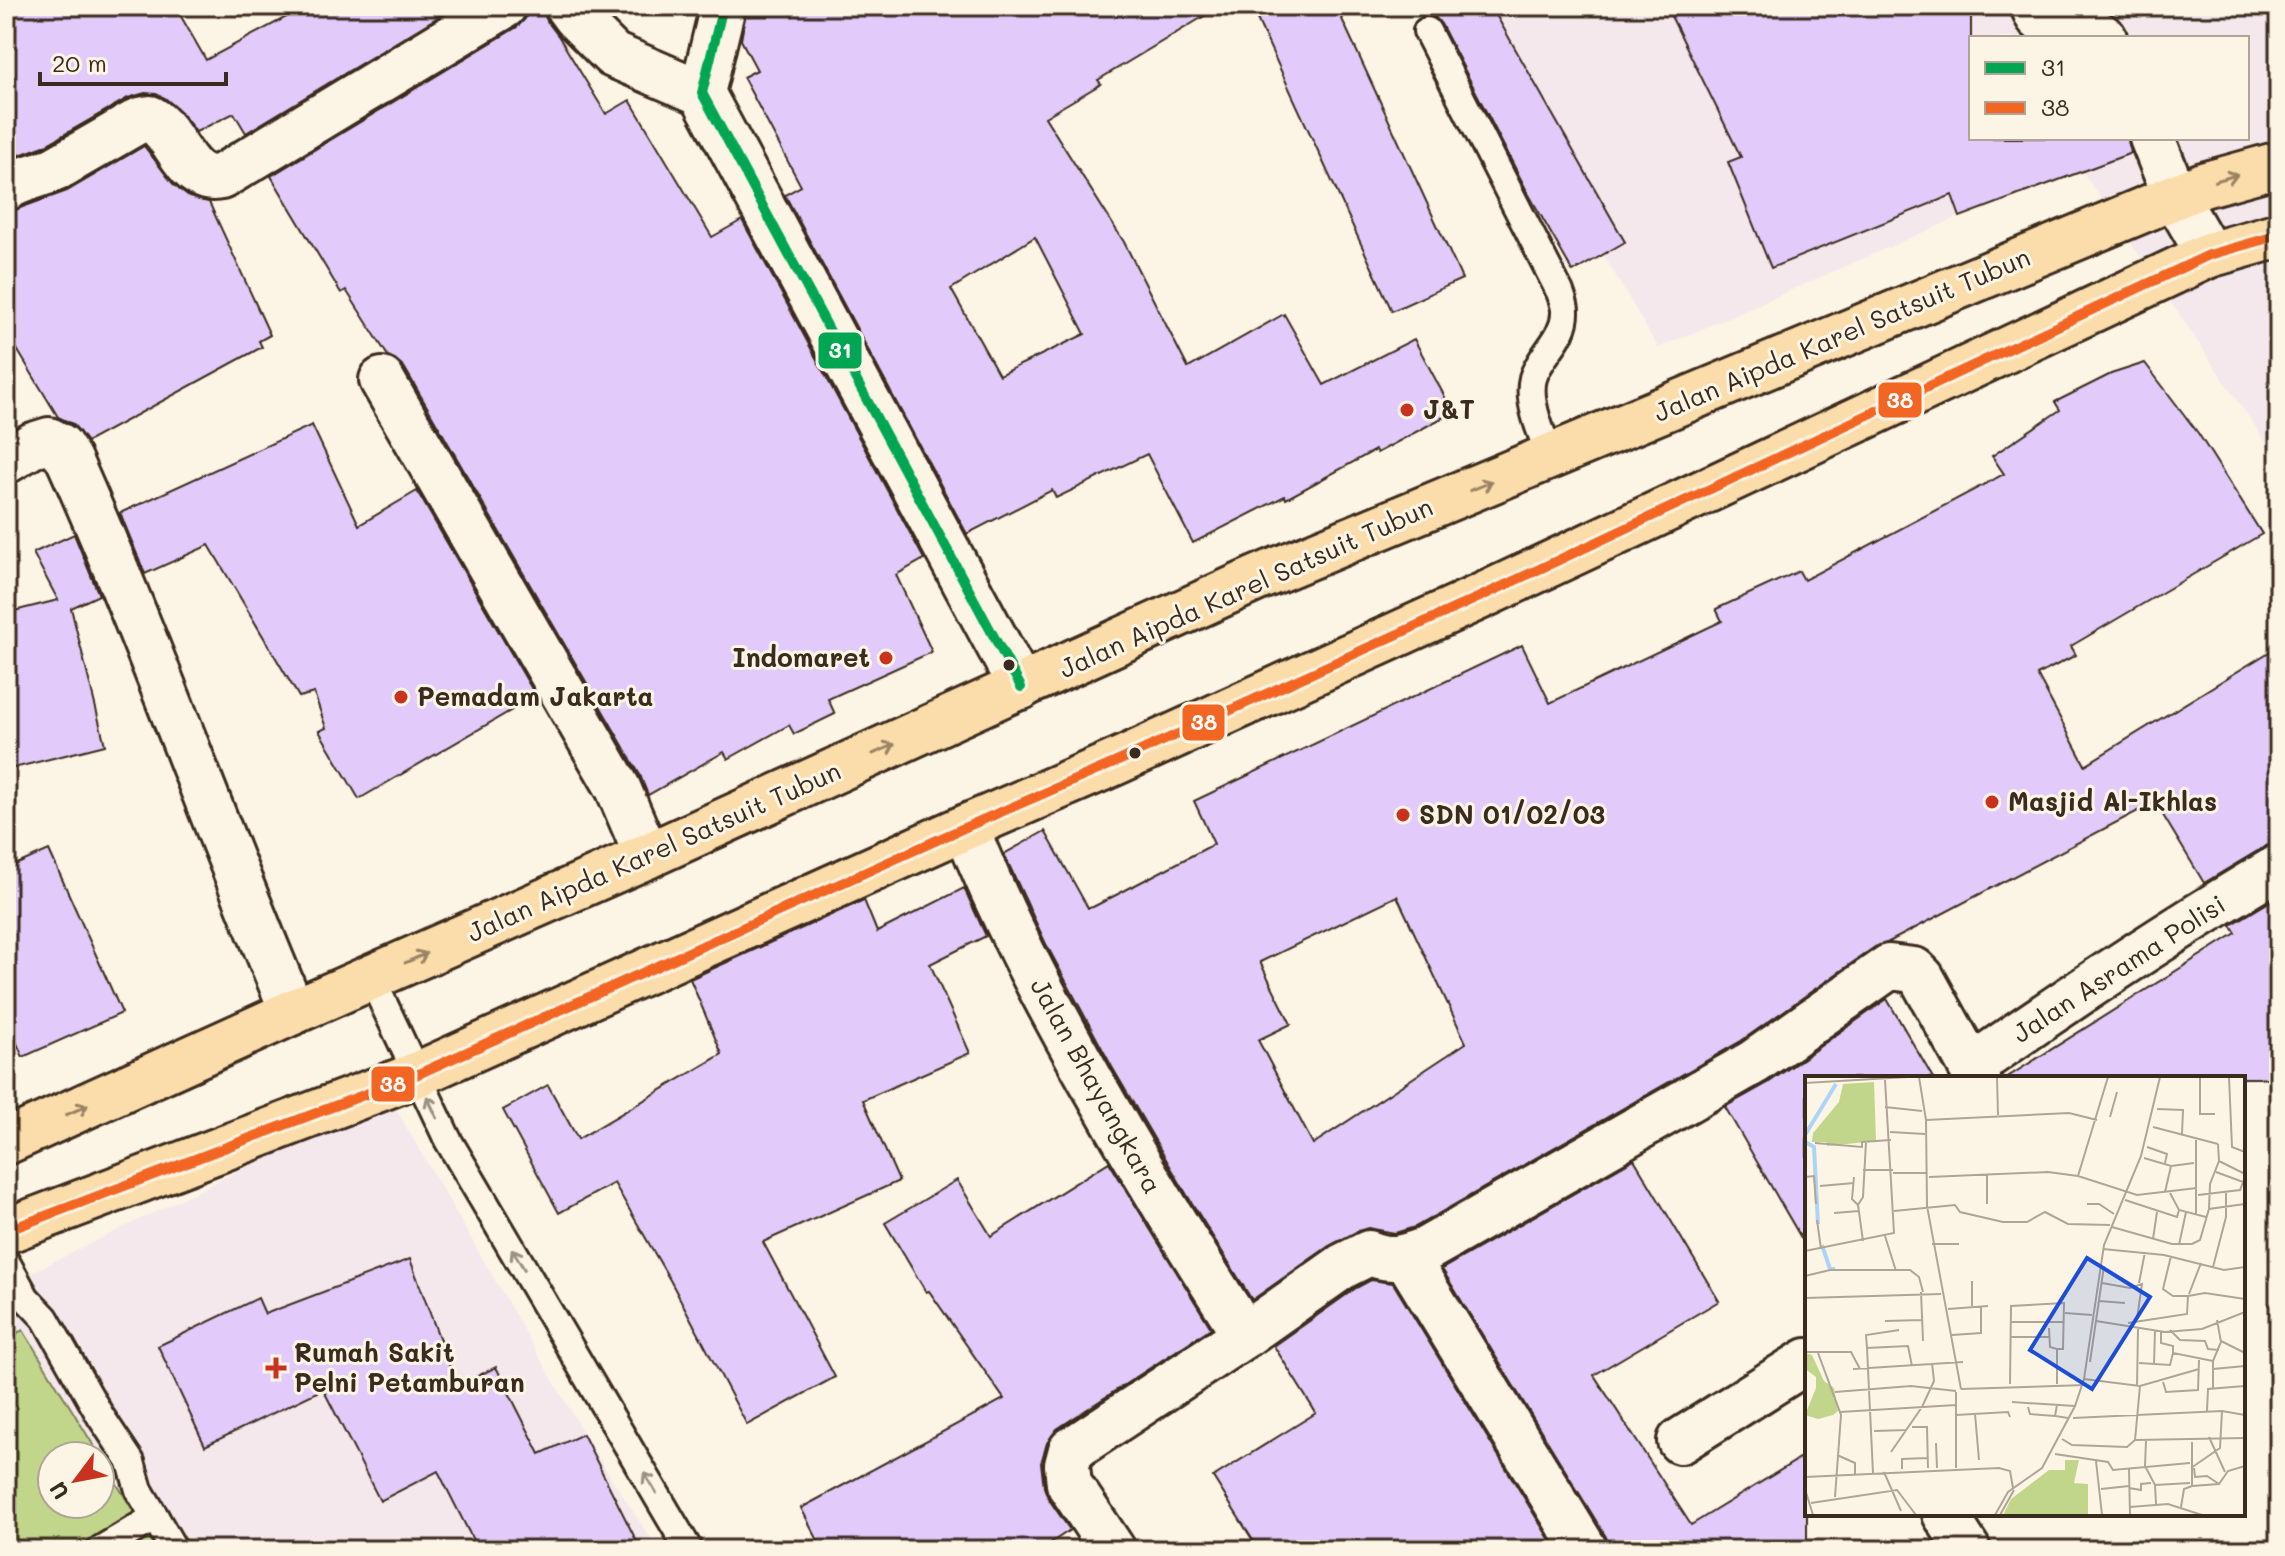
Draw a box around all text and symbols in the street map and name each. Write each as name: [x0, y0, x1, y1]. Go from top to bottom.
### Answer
scale bar: [40, 36, 226, 86]
legend: [1969, 36, 2249, 140]
text: 20 m: [52, 47, 107, 78]
text: 31: [2041, 51, 2066, 82]
text: 38: [2041, 91, 2070, 122]
one-way arrow: [2213, 170, 2239, 185]
street label: Jalan Aipda Karel Satsuit Tubun: [1648, 239, 2035, 429]
line badge: 31: [817, 331, 863, 370]
text: 31: [829, 335, 851, 364]
line badge: 38: [1877, 381, 1923, 419]
text: 38: [1887, 385, 1913, 414]
place label: J&T: [1423, 392, 1475, 426]
marker: J&T: [1398, 401, 1416, 419]
one-way arrow: [1468, 478, 1493, 493]
street label: Jalan Aipda Karel Satsuit Tubun: [1053, 489, 1438, 685]
place label: Indomaret: [732, 640, 870, 674]
marker: Indomaret: [877, 649, 895, 667]
unlabelled marker: [1001, 657, 1017, 673]
place label: Pemadam Jakarta: [417, 679, 653, 713]
marker: Pemadam Jakarta: [392, 688, 410, 706]
line badge: 38: [1181, 703, 1226, 742]
text: 38: [1191, 707, 1217, 736]
one-way arrow: [872, 741, 896, 756]
unlabelled marker: [1127, 745, 1143, 761]
street label: Jalan Aipda Karel Satsuit Tubun: [461, 753, 846, 949]
place label: Masjid Al-Ikhlas: [2008, 784, 2217, 818]
marker: Masjid Al-Ikhlas: [1983, 793, 2001, 811]
place label: SDN 01/02/03: [1419, 797, 1605, 831]
marker: SDN 01/02/03: [1394, 806, 1412, 824]
street label: Jalan Asrama Polisi: [2005, 887, 2231, 1050]
one-way arrow: [404, 949, 428, 964]
street label: Jalan Bhayangkara: [1023, 972, 1170, 1199]
line badge: 38: [370, 1065, 416, 1103]
text: 38: [380, 1069, 406, 1098]
inset map: [1805, 1076, 2245, 1516]
one-way arrow: [424, 1096, 439, 1120]
one-way arrow: [64, 1101, 89, 1116]
one-way arrow: [509, 1248, 525, 1271]
place label: Rumah Sakit Pelni Petamburan: [294, 1335, 525, 1399]
marker: Rumah Sakit Pelni Petamburan: [265, 1357, 287, 1379]
north arrow: [36, 1440, 116, 1520]
one-way arrow: [642, 1472, 658, 1495]
text: U: [42, 1477, 75, 1505]

